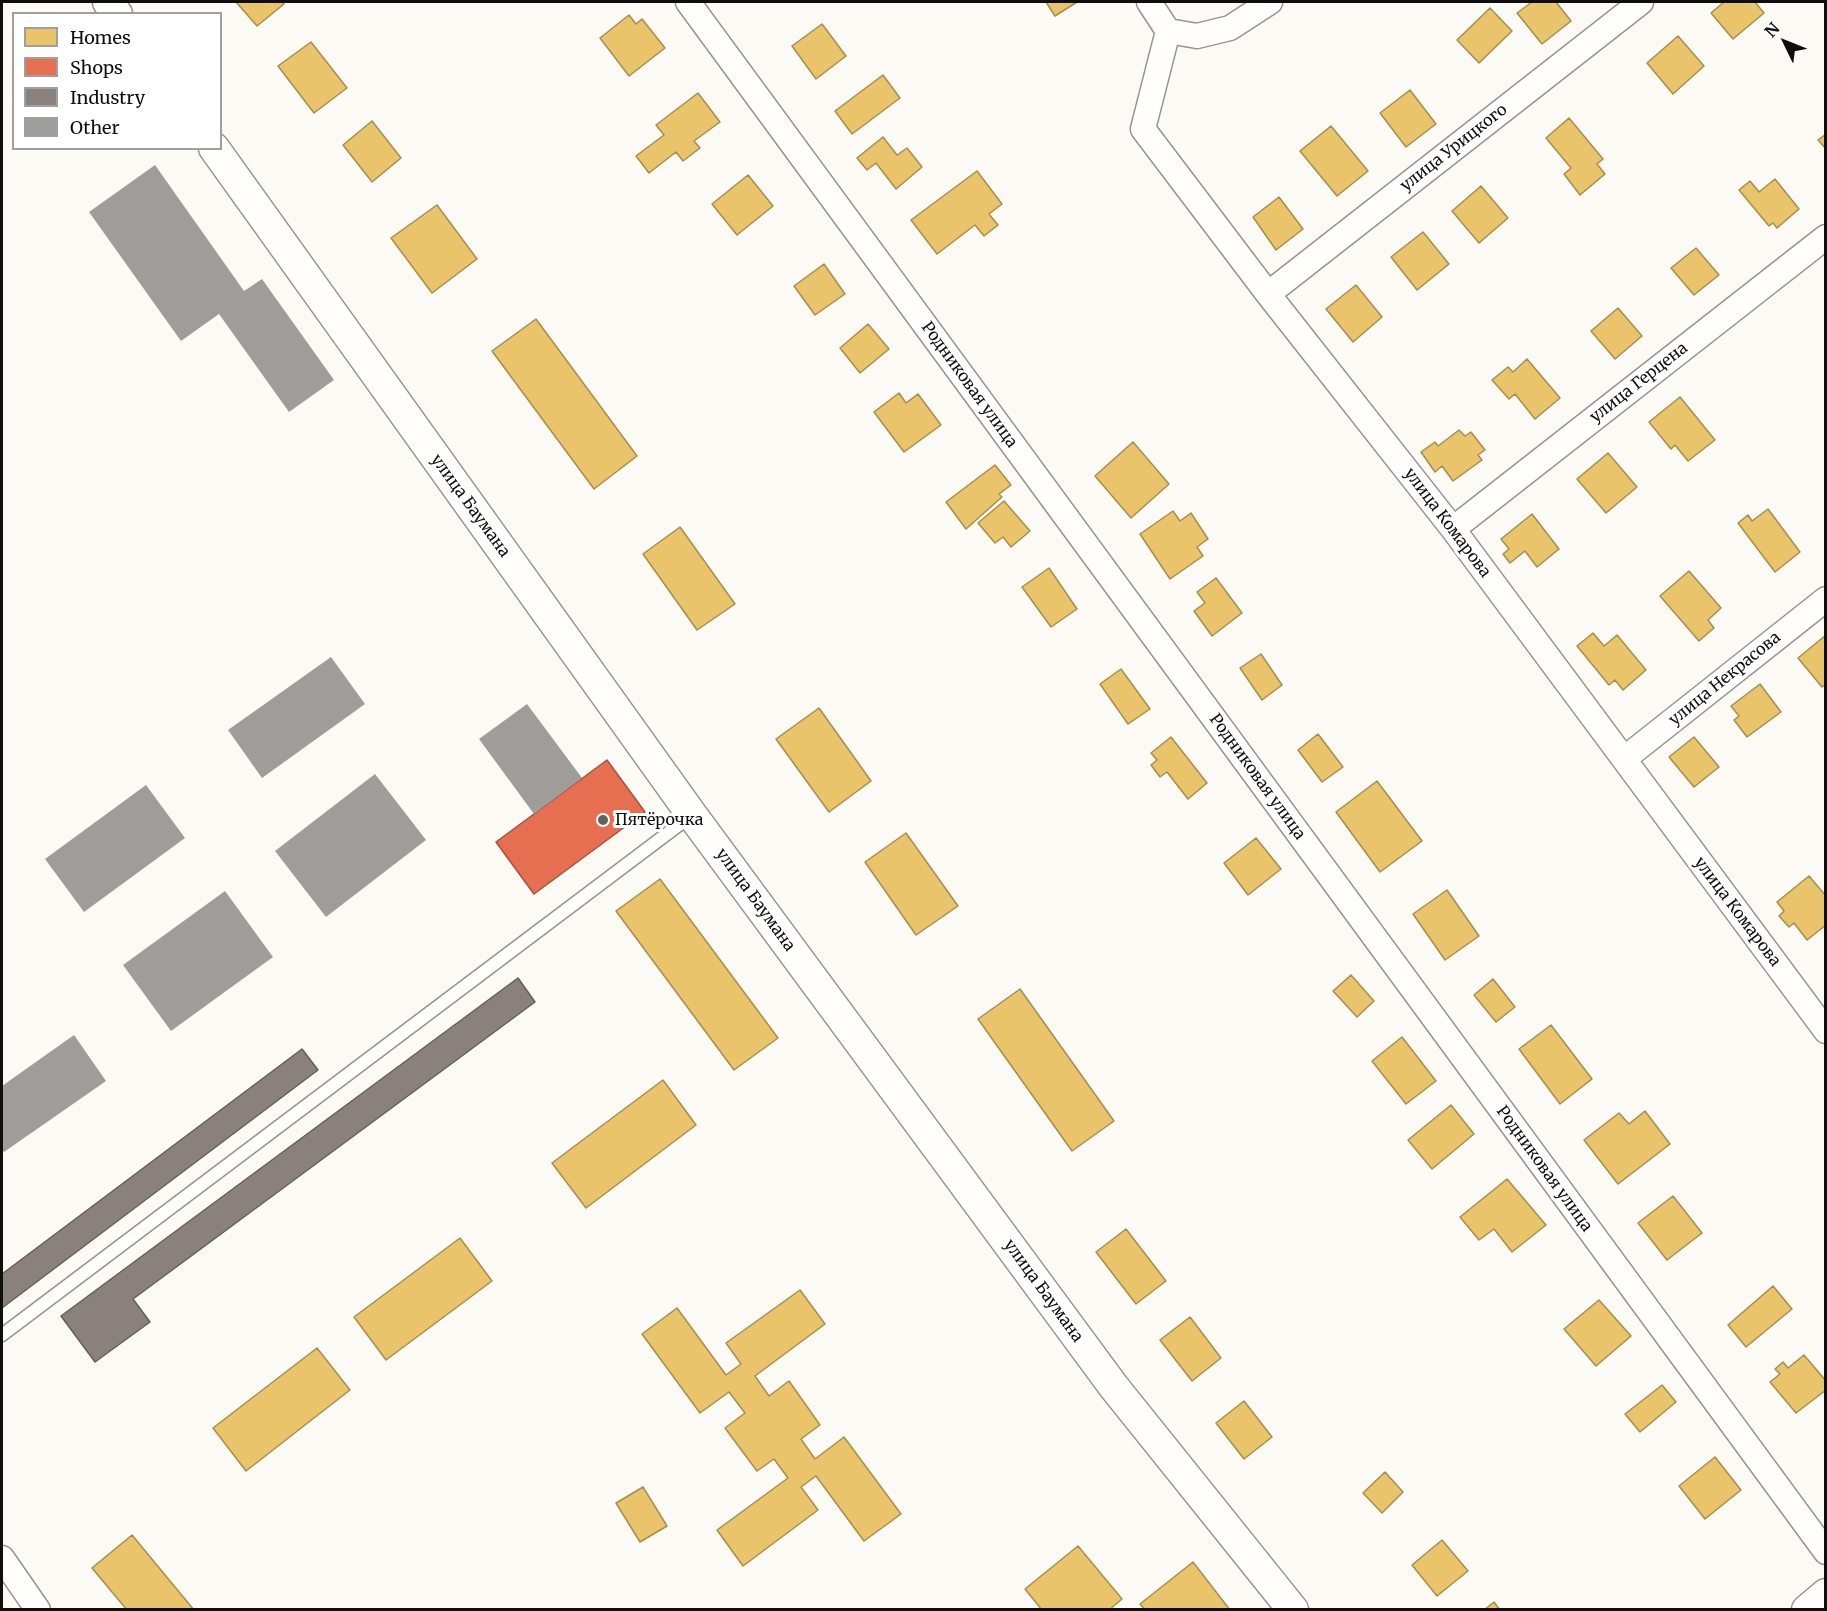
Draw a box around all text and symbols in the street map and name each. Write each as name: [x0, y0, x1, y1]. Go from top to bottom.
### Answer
legend: [12, 12, 222, 150]
north arrow: [1755, 12, 1815, 72]
text: N: [1760, 18, 1783, 41]
text: Homes: [70, 26, 131, 49]
text: Shops: [70, 56, 123, 79]
text: Industry: [70, 86, 145, 109]
street label: улица Урицкого: [1397, 100, 1511, 196]
text: Other: [70, 116, 120, 139]
street label: Родниковая улица: [917, 318, 1021, 452]
street label: улица Герцена: [1586, 339, 1692, 427]
street label: улица Баумана: [426, 451, 514, 561]
street label: улица Комарова: [1400, 465, 1494, 581]
street label: улица Некрасова: [1665, 628, 1785, 730]
street label: Родниковая улица: [1205, 710, 1309, 844]
place label: Пятёрочка: [615, 810, 703, 830]
marker: Пятёрочка: [596, 813, 610, 827]
street label: улица Баумана: [711, 845, 799, 955]
street label: улица Комарова: [1690, 854, 1784, 970]
street label: Родниковая улица: [1492, 1102, 1596, 1236]
street label: улица Баумана: [999, 1236, 1087, 1346]

